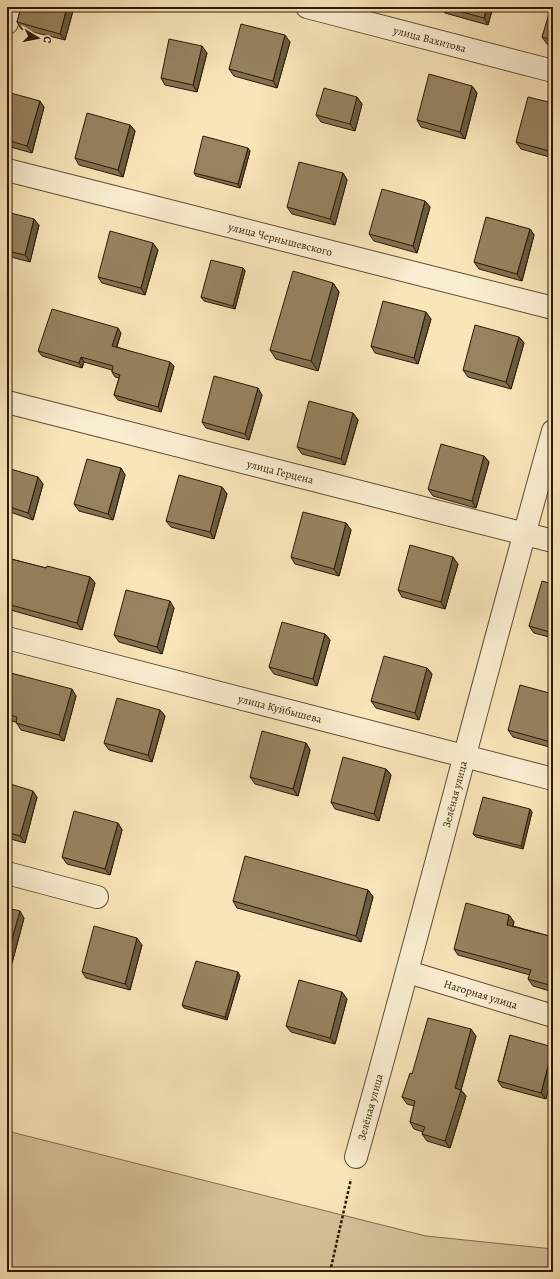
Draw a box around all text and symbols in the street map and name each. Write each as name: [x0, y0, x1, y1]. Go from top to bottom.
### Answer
north arrow: [18, 18, 58, 58]
street label: улица Вахитова: [391, 22, 469, 56]
text: С: [39, 35, 55, 45]
street label: улица Чернышевского: [226, 219, 334, 260]
street label: улица Герцена: [244, 456, 316, 488]
street label: улица Куйбышева: [236, 690, 324, 727]
street label: Зелёная улица: [438, 758, 471, 829]
street label: Нагорная улица: [442, 976, 520, 1013]
street label: Зелёная улица: [354, 1071, 387, 1142]

